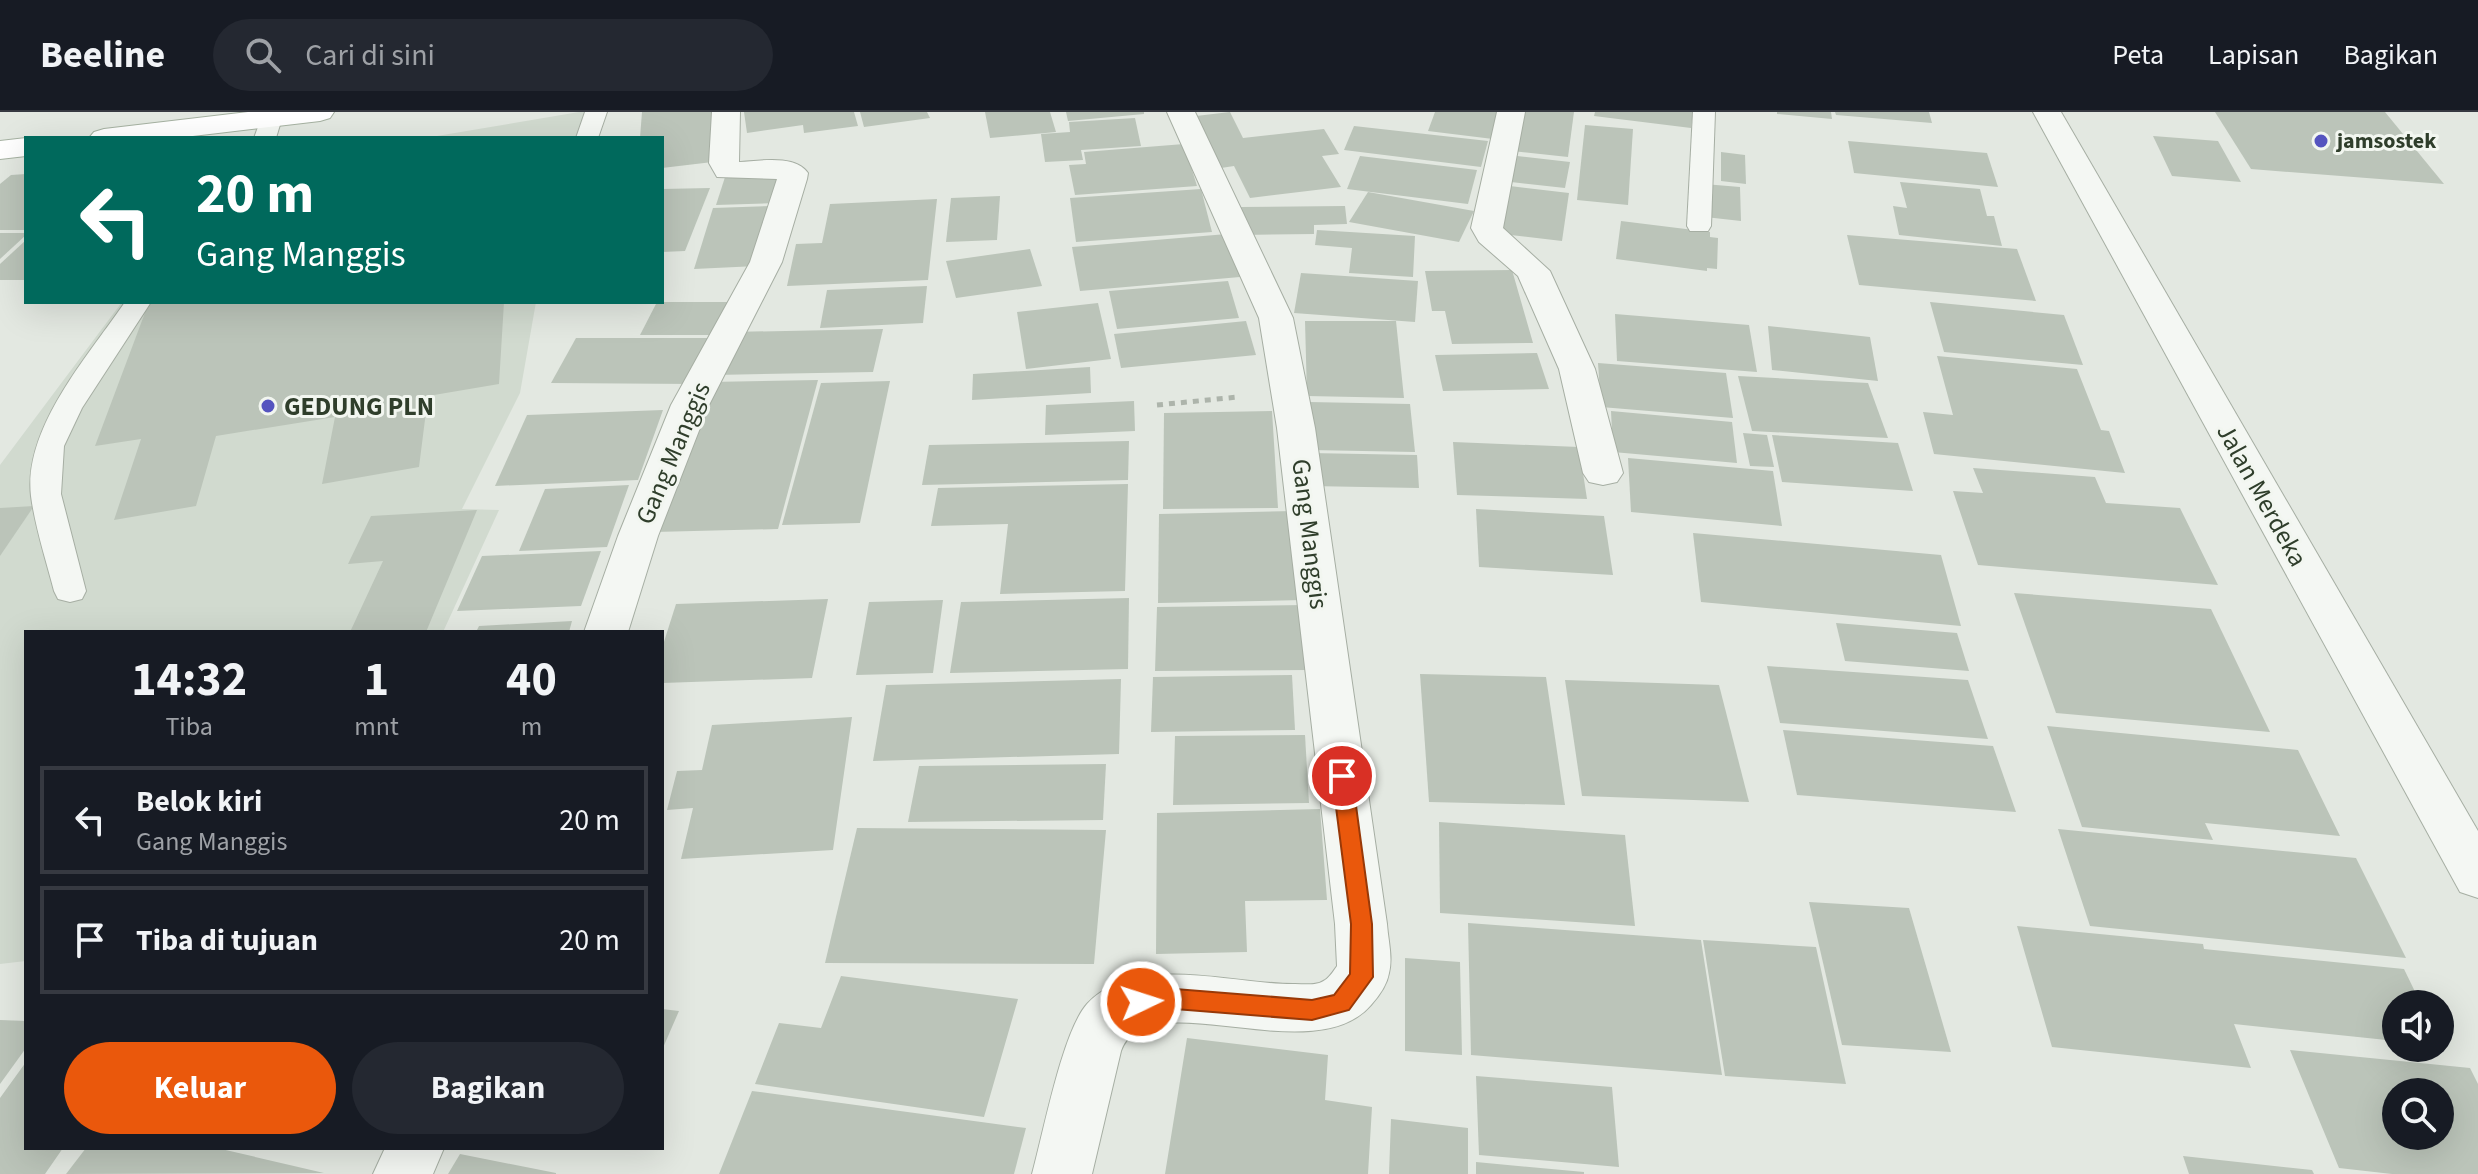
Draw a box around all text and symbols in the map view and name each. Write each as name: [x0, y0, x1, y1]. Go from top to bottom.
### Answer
search box: [213, 19, 773, 91]
text: Beeline: [40, 28, 165, 82]
icon: search: [241, 33, 285, 77]
text: Cari di sini: [305, 34, 435, 77]
text: Peta: [2112, 35, 2164, 75]
text: Lapisan: [2208, 35, 2299, 75]
text: Bagikan: [2343, 35, 2438, 75]
place label: jamsostek: [2335, 125, 2436, 157]
marker: jamsostek: [2312, 132, 2330, 150]
text: 20 m: [196, 155, 314, 234]
icon: left: [64, 168, 168, 272]
text: Gang Manggis: [196, 229, 406, 280]
street label: Gang Manggis: [626, 376, 720, 530]
place label: GEDUNG PLN: [284, 388, 434, 425]
marker: GEDUNG PLN: [259, 397, 277, 415]
street label: Jalan Merdeka: [2207, 417, 2317, 573]
street label: Gang Manggis: [1282, 457, 1338, 611]
text: 14:32: [131, 646, 247, 714]
text: 1: [364, 646, 389, 714]
text: 40: [506, 646, 557, 714]
text: Tiba: [165, 708, 213, 745]
text: mnt: [354, 708, 399, 745]
text: m: [521, 708, 542, 745]
pin: [1308, 742, 1376, 810]
icon: arrive: [1320, 754, 1364, 798]
text: Belok kiri: [136, 780, 262, 823]
icon: left: [68, 798, 112, 842]
text: 20 m: [559, 799, 620, 842]
text: Gang Manggis: [136, 823, 287, 860]
icon: arrive: [68, 918, 112, 962]
text: Tiba di tujuan: [136, 919, 318, 962]
text: 20 m: [559, 919, 620, 962]
position arrow: [1099, 960, 1183, 1044]
map controls: [2382, 990, 2454, 1150]
button: sound: [2382, 990, 2454, 1062]
button: Keluar: [64, 1042, 336, 1134]
button: Bagikan: [352, 1042, 624, 1134]
button: search: [2382, 1078, 2454, 1150]

